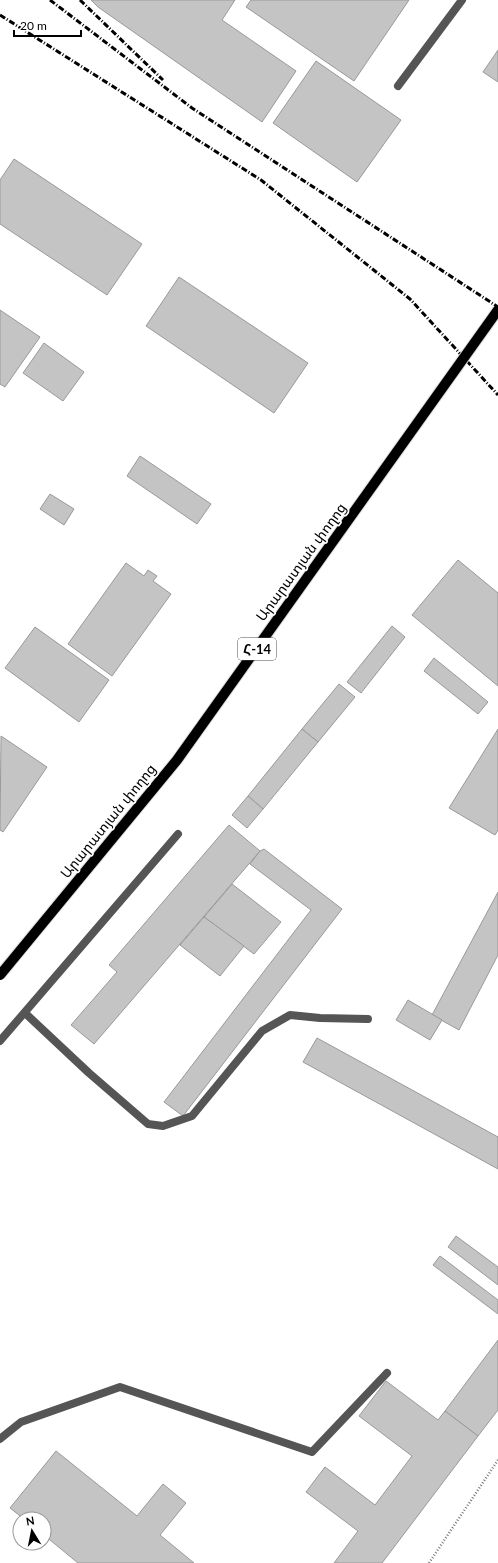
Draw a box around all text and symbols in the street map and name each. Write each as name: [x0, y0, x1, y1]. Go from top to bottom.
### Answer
scale bar: [14, 12, 81, 38]
text: 20 m: [20, 18, 47, 33]
street label: Արարատյան փողոց: [252, 499, 349, 624]
road number: Հ-14: [238, 638, 276, 660]
street label: Արարատյան փողոց: [56, 760, 159, 881]
north arrow: [12, 1511, 52, 1551]
text: N: [25, 1514, 35, 1528]

